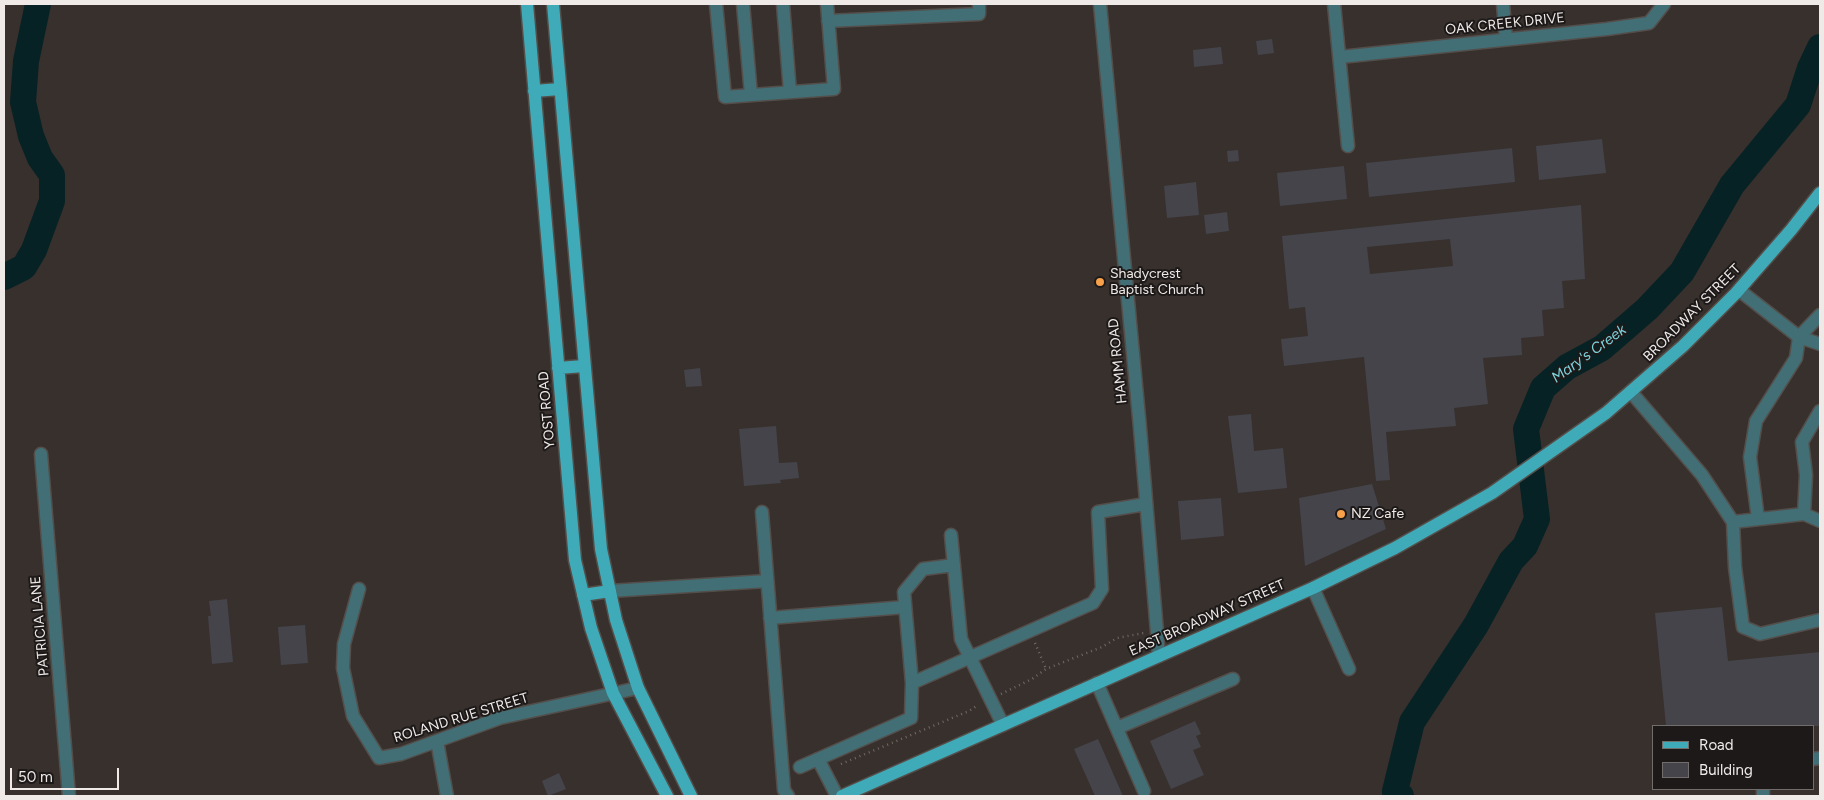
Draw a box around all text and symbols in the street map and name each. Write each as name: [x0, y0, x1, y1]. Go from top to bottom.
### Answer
street label: OAK CREEK DRIVE: [1444, 9, 1566, 39]
street label: BROADWAY STREET: [1640, 261, 1744, 365]
place label: Shadycrest Baptist Church: [1110, 266, 1204, 298]
marker: Shadycrest Baptist Church: [1094, 276, 1106, 288]
street label: HAMM ROAD: [1105, 317, 1131, 405]
water label: Mary's Creek: [1548, 321, 1630, 387]
street label: YOST ROAD: [535, 370, 559, 450]
place label: NZ Cafe: [1351, 506, 1404, 522]
marker: NZ Cafe: [1335, 508, 1347, 520]
street label: PATRICIA LANE: [27, 575, 53, 677]
street label: EAST BROADWAY STREET: [1127, 576, 1287, 660]
street label: ROLAND RUE STREET: [392, 689, 530, 747]
legend: [1652, 725, 1814, 790]
text: Road: [1699, 736, 1734, 754]
scale bar: [12, 758, 121, 790]
text: Building: [1699, 761, 1753, 779]
text: 50 m: [18, 768, 53, 786]

